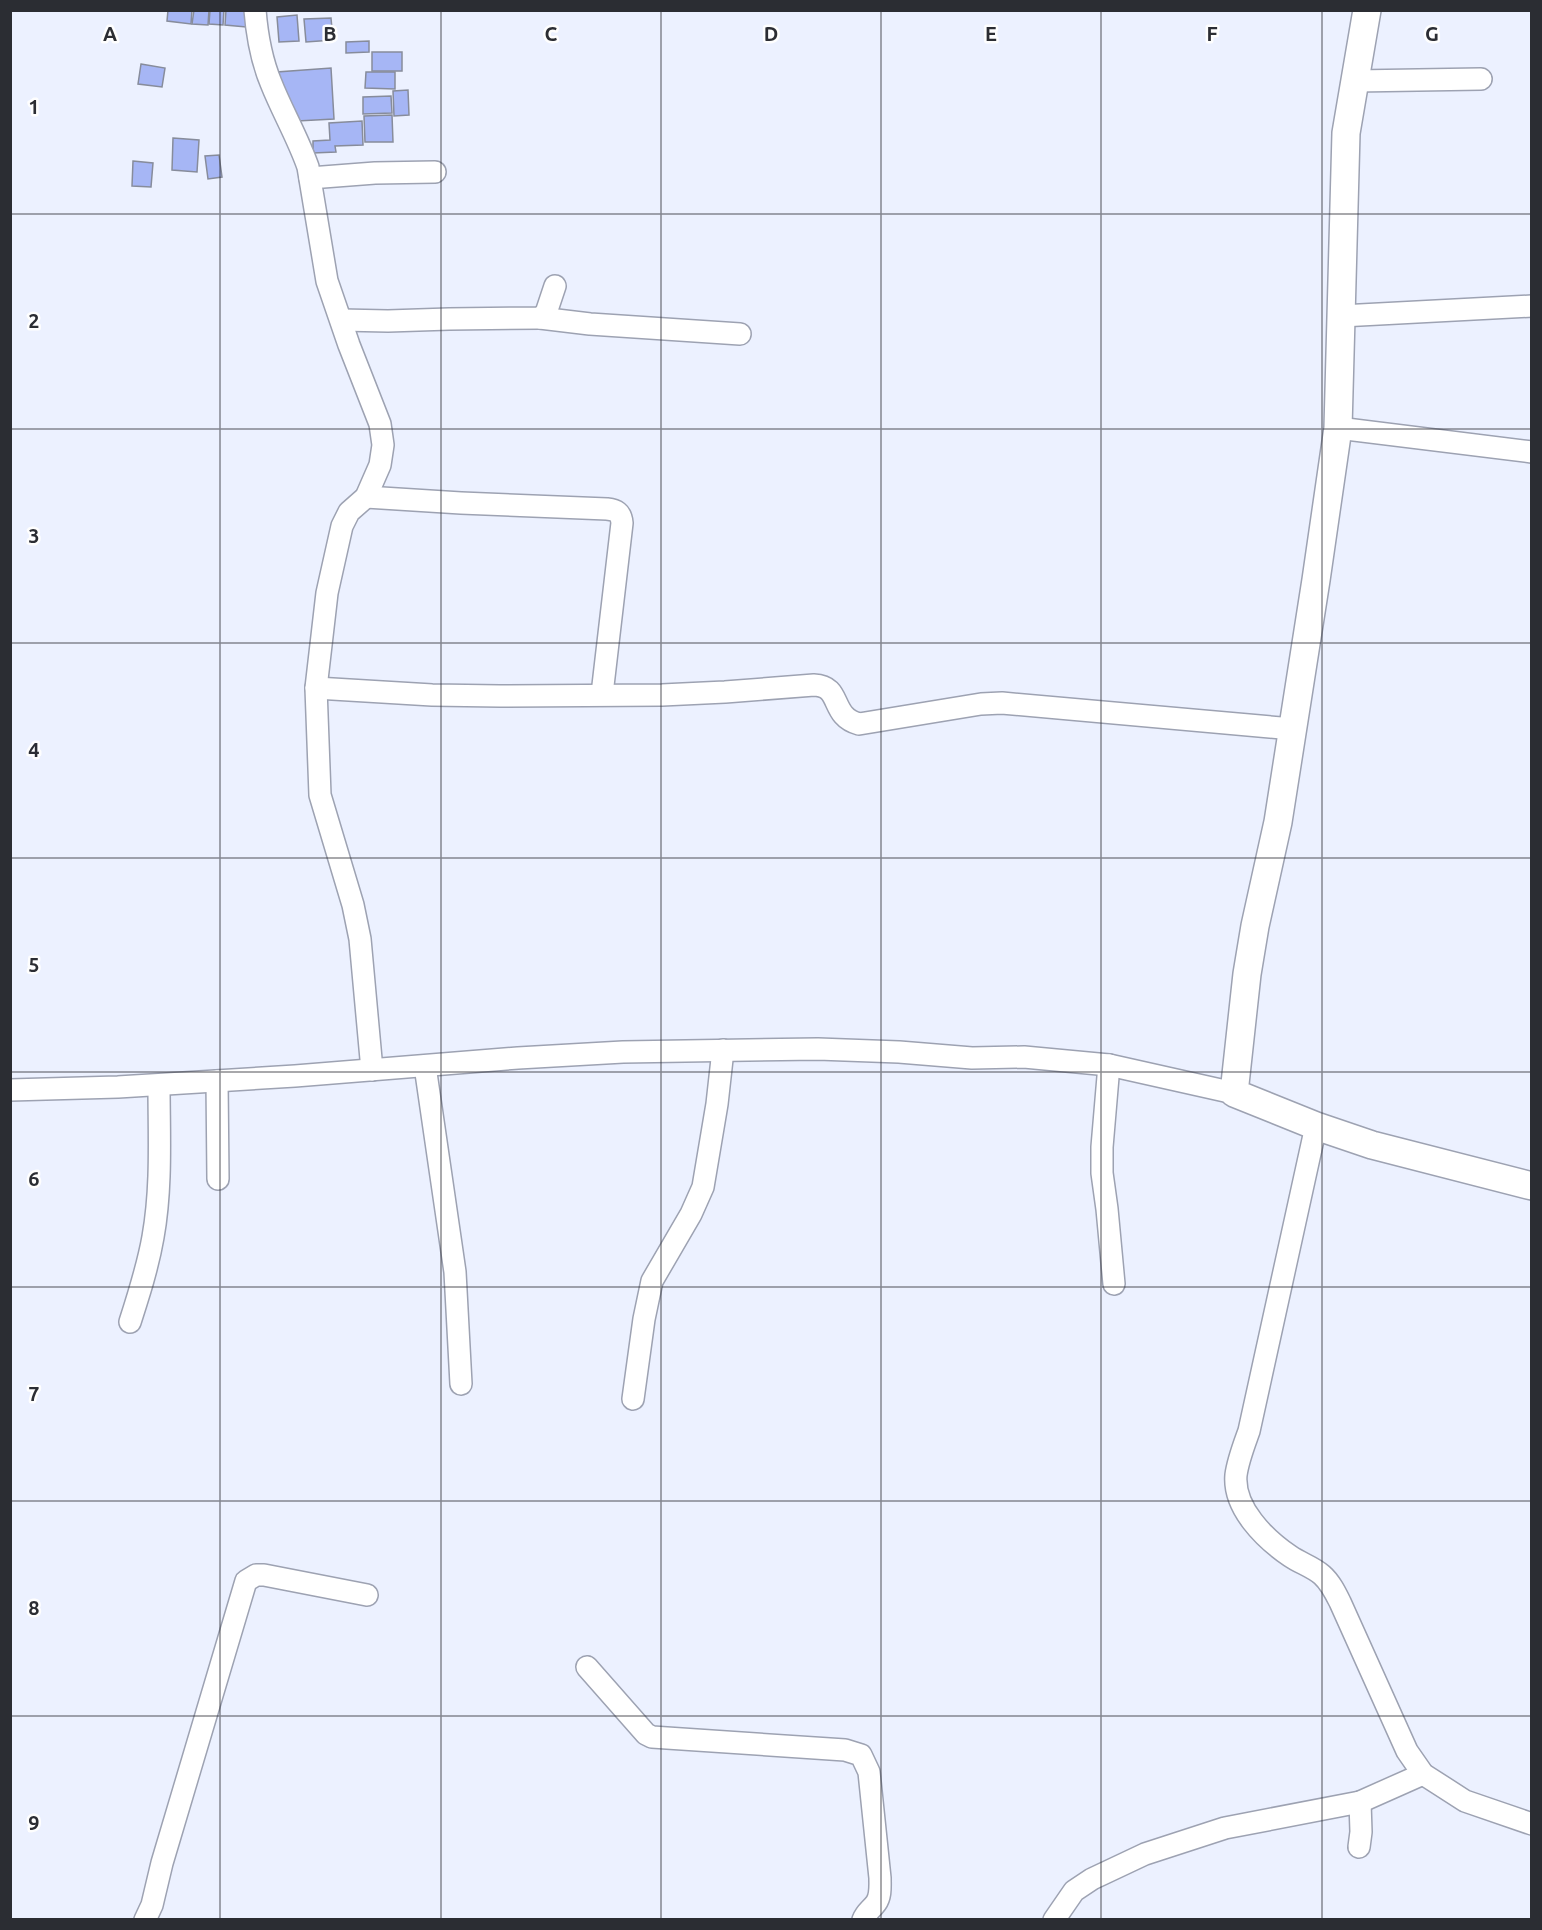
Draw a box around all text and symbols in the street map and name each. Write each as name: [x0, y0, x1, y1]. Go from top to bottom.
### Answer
text: A: [103, 22, 117, 45]
text: B: [323, 22, 337, 45]
text: C: [545, 22, 558, 45]
text: D: [764, 22, 778, 45]
text: E: [985, 22, 997, 45]
text: F: [1206, 22, 1218, 45]
text: G: [1425, 22, 1439, 45]
text: 1: [28, 95, 40, 118]
text: 2: [28, 309, 40, 332]
text: 3: [28, 524, 40, 547]
text: 4: [28, 738, 40, 761]
text: 5: [28, 953, 40, 976]
text: 6: [28, 1167, 40, 1190]
text: 7: [28, 1382, 40, 1405]
text: 8: [28, 1596, 40, 1619]
text: 9: [28, 1811, 40, 1834]

